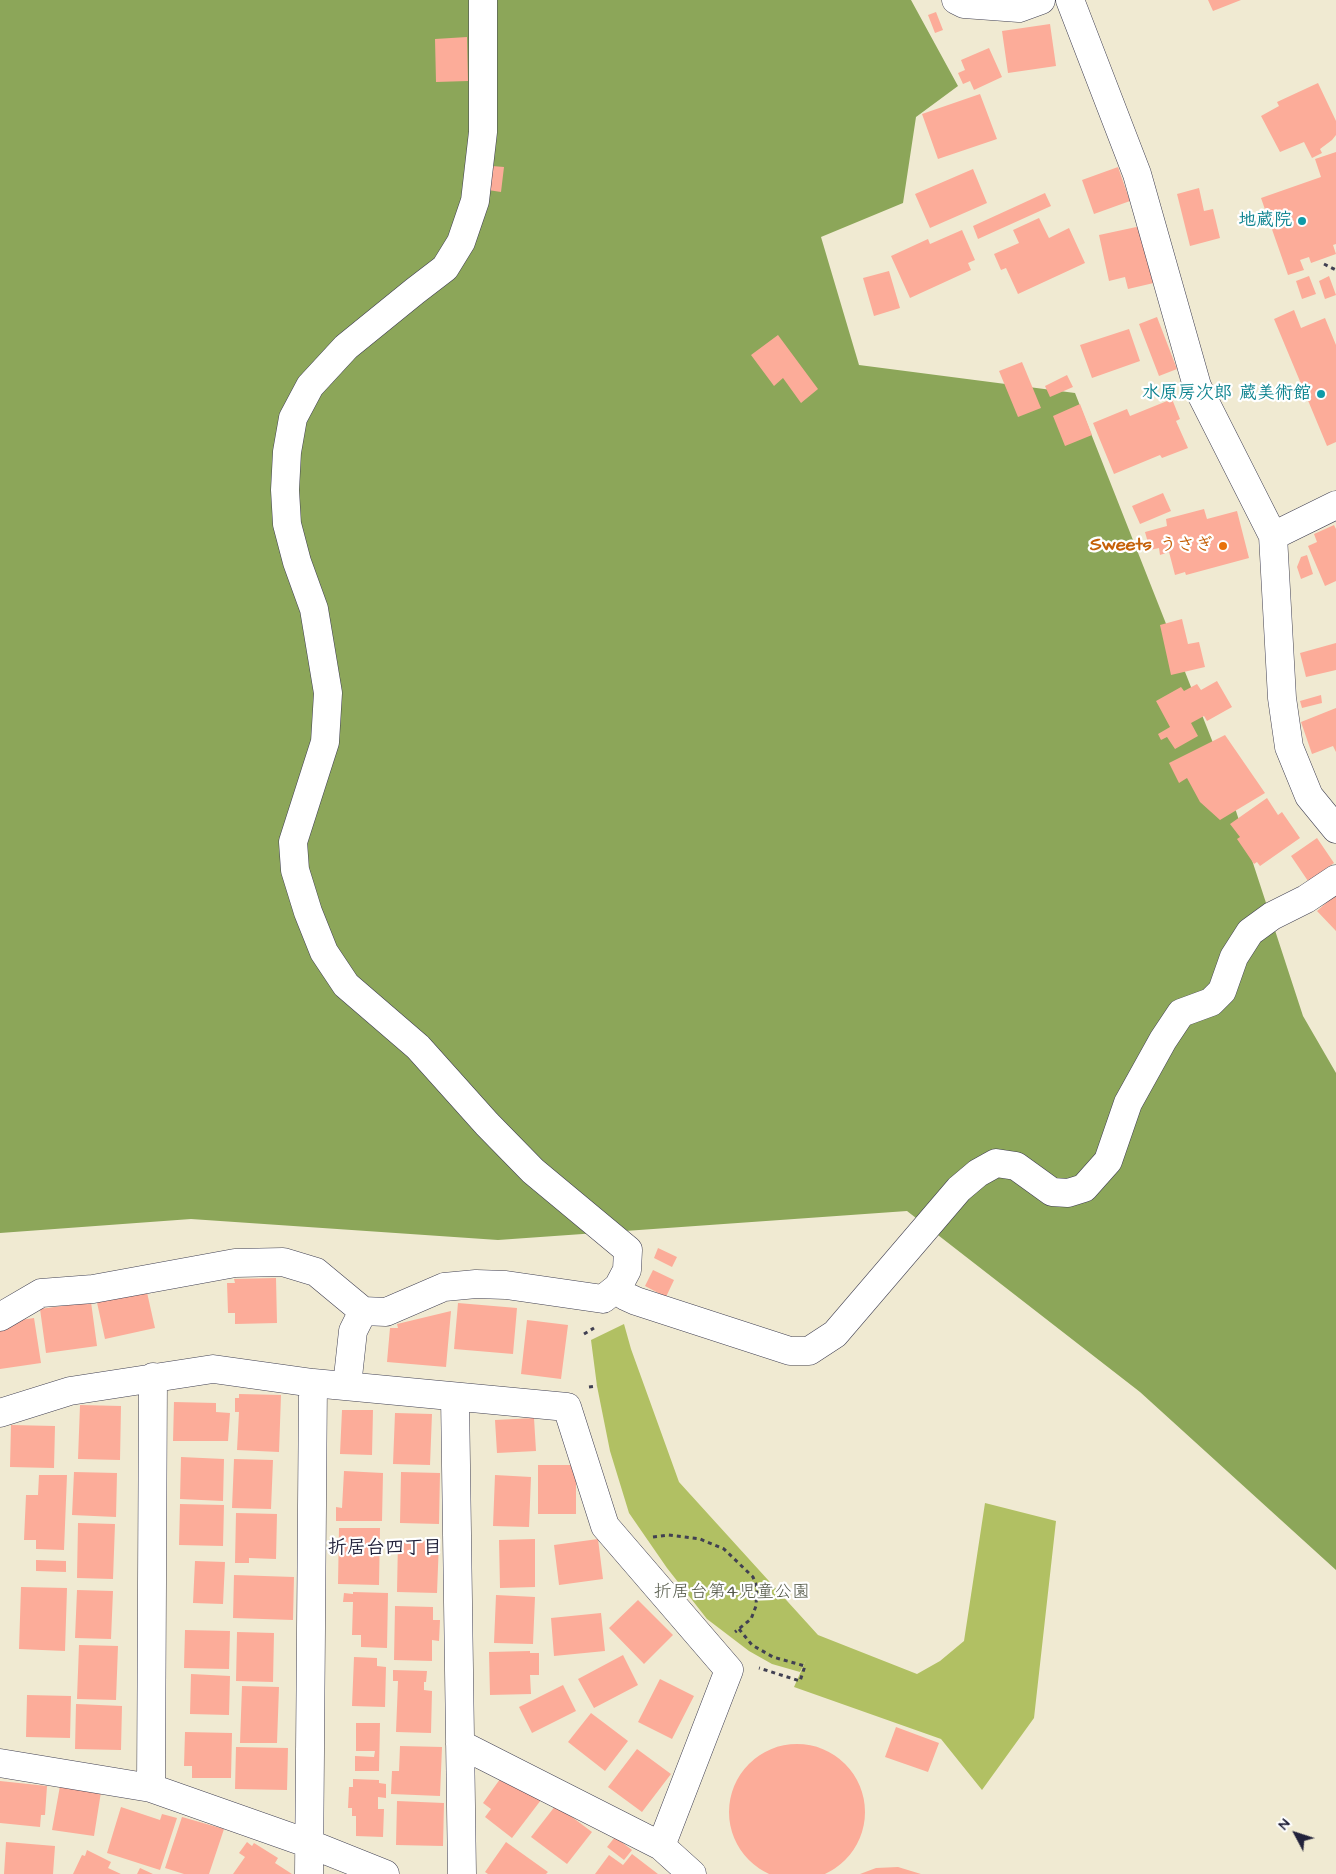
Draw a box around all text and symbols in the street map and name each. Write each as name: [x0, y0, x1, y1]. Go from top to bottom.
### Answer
place label: 地蔵院: [1238, 210, 1292, 232]
marker: 地蔵院: [1296, 215, 1308, 227]
place label: 水原房次郎 蔵美術館: [1142, 383, 1311, 405]
marker: 水原房次郎 蔵美術館: [1315, 388, 1327, 400]
place label: Sweets うさぎ: [1090, 535, 1213, 557]
marker: Sweets うさぎ: [1217, 540, 1229, 552]
district label: 折居台四丁目: [328, 1538, 442, 1560]
park label: 折居台第4児童公園: [654, 1582, 810, 1604]
north arrow: [1271, 1809, 1321, 1859]
text: N: [1274, 1815, 1295, 1834]

